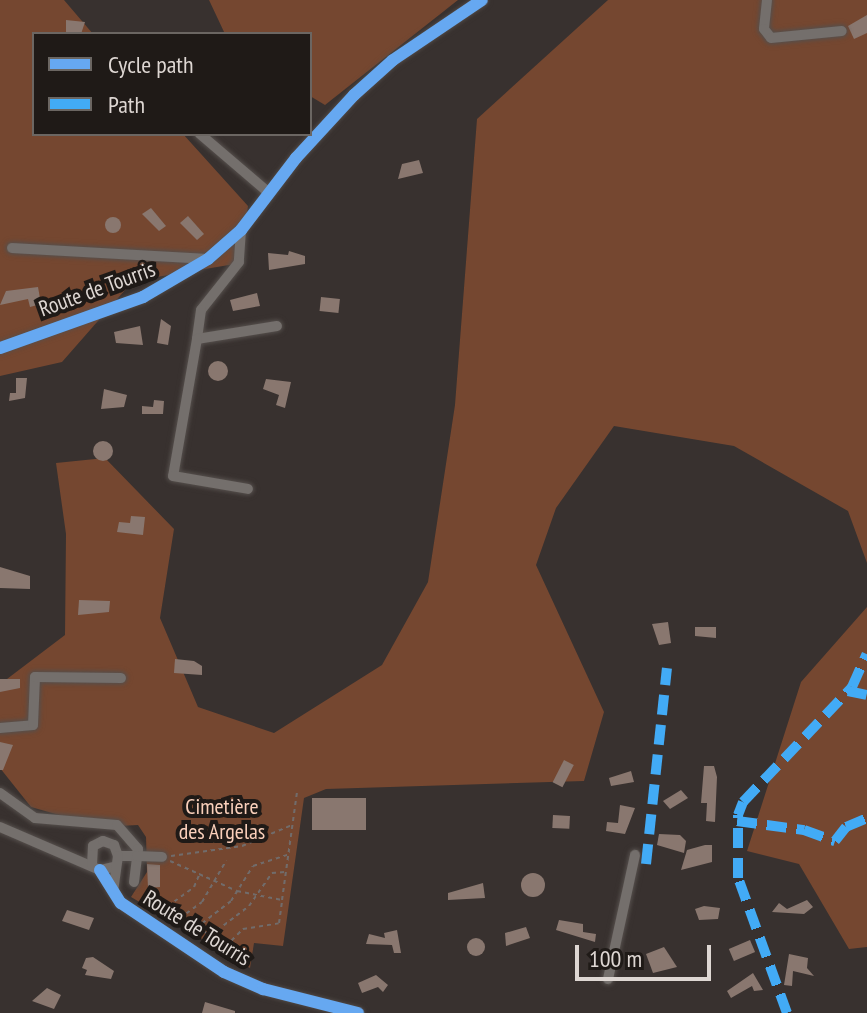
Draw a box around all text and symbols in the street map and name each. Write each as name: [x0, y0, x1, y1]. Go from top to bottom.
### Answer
legend: [32, 32, 312, 136]
text: Cycle path: [108, 49, 194, 80]
text: Path: [108, 89, 145, 120]
street label: Route de Tourris: [35, 256, 159, 322]
park label: Cimetière des Argelas: [178, 793, 266, 844]
street label: Route de Tourris: [138, 884, 256, 972]
scale bar: [579, 929, 715, 979]
text: 100 m: [589, 943, 642, 974]

